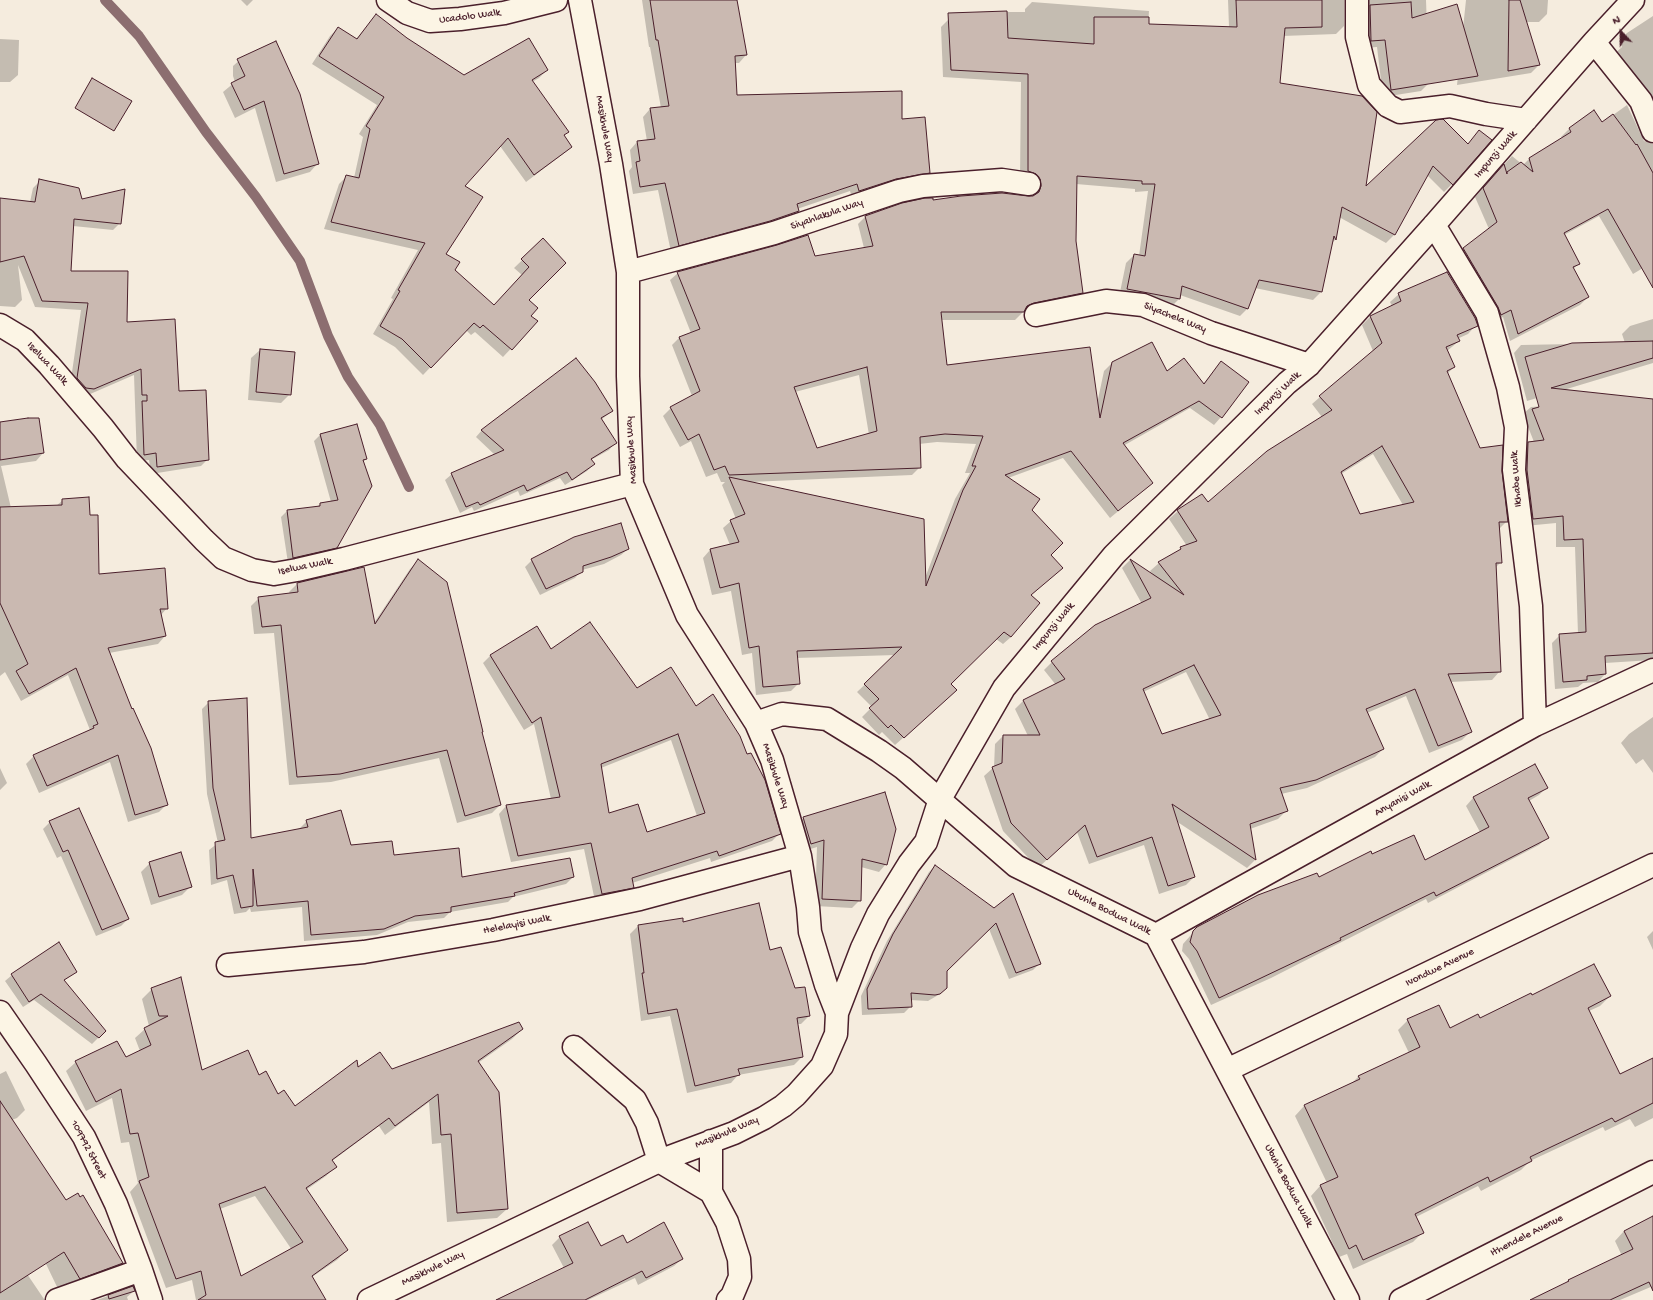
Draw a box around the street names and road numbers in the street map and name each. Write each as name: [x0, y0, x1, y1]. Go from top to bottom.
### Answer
street label: Ucadolo Walk: [438, 7, 502, 27]
street label: Masikhule Way: [592, 95, 616, 163]
street label: Impunzi Walk: [1472, 128, 1520, 182]
street label: Siyahlakula Way: [789, 196, 865, 234]
street label: Siyachela Way: [1142, 299, 1208, 337]
street label: Iselwa Walk: [23, 339, 71, 389]
street label: Impunzi Walk: [1252, 369, 1304, 419]
street label: Masikhule Way: [623, 416, 641, 484]
street label: Ikhabe Walk: [1508, 450, 1526, 508]
street label: Iselwa Walk: [277, 555, 333, 579]
street label: Impunzi Walk: [1030, 600, 1078, 654]
street label: Masikhule Way: [758, 742, 792, 810]
street label: Anyanisi Walk: [1372, 778, 1434, 820]
street label: Ubuhle Bodwa Walk: [1065, 885, 1153, 939]
street label: Helelayisi Walk: [482, 912, 552, 938]
street label: Ivondwe Avenue: [1404, 946, 1476, 990]
street label: Masikhule Way: [693, 1114, 761, 1152]
street label: 109792 Street: [67, 1118, 109, 1182]
street label: Ubuhle Bodwa Walk: [1261, 1142, 1315, 1230]
street label: Ithendele Avenue: [1488, 1212, 1566, 1260]
street label: Masikhule Way: [400, 1248, 466, 1290]

